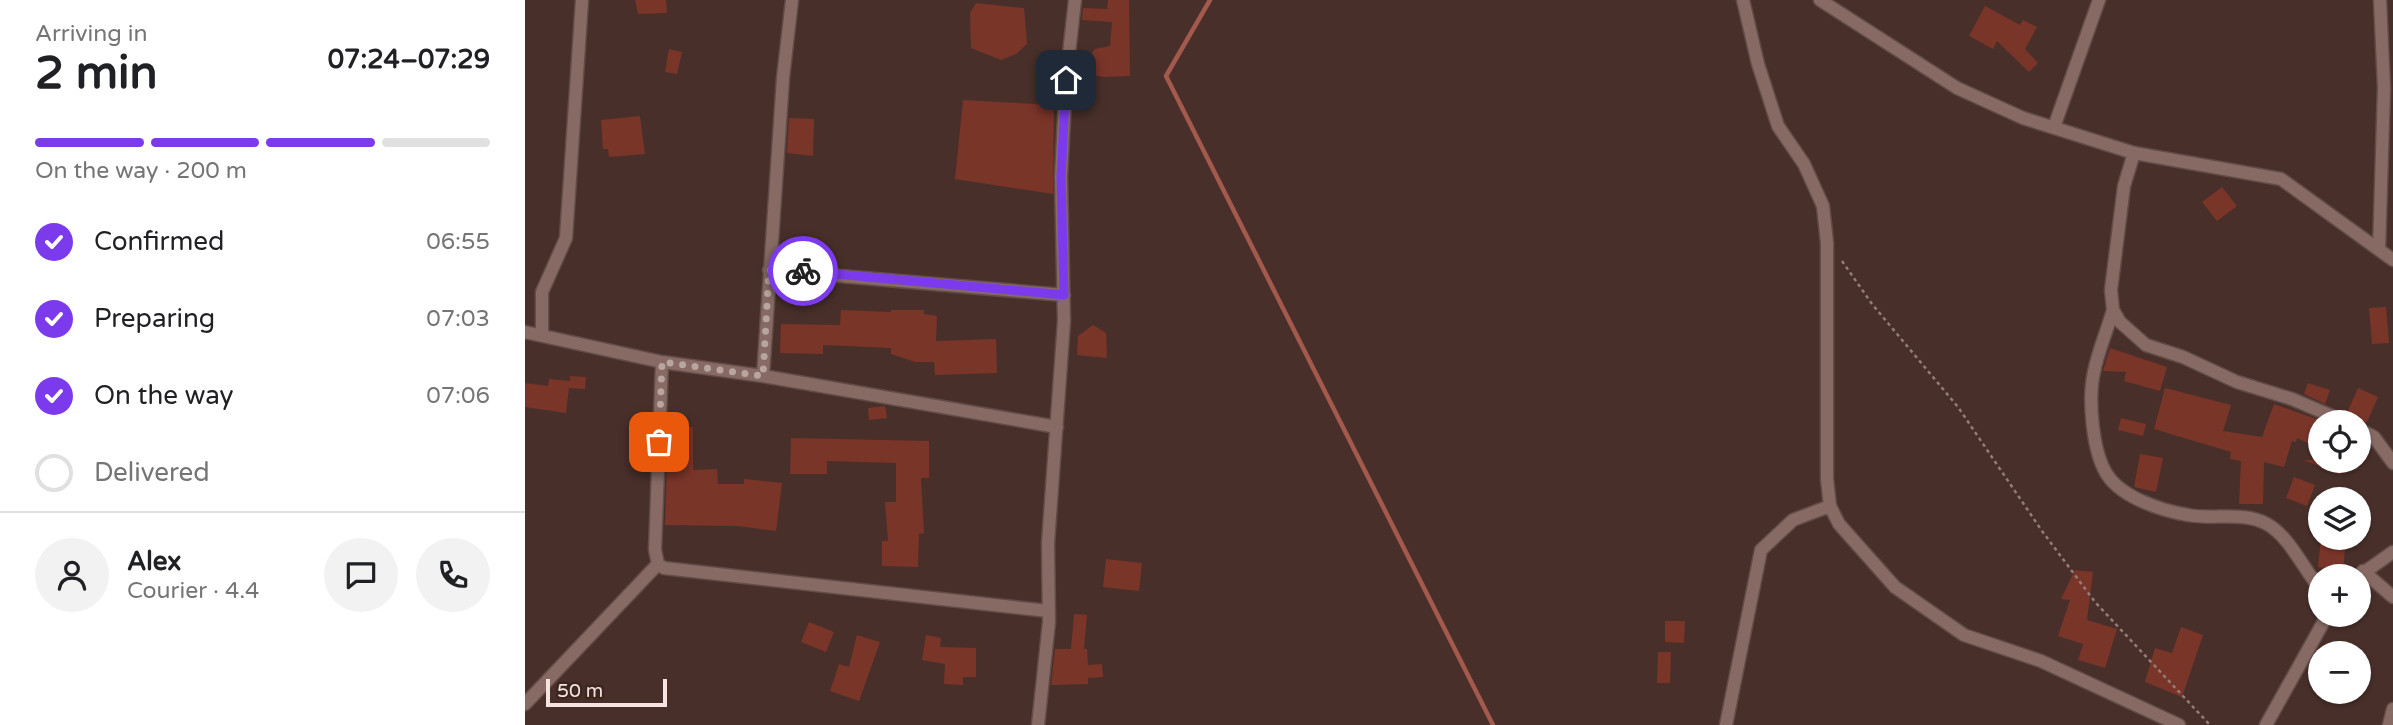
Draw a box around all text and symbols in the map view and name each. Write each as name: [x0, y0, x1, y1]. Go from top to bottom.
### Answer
text: Arriving in: [35, 20, 148, 48]
text: 07:24–07:29: [328, 44, 490, 75]
text: 2 min: [35, 46, 158, 101]
pin: [1036, 50, 1096, 110]
icon: home: [1047, 61, 1085, 99]
text: On the way · 200 m: [35, 157, 247, 185]
icon: check: [35, 223, 73, 261]
text: Confirmed: [94, 226, 224, 257]
text: 06:55: [426, 228, 490, 256]
courier: [768, 236, 838, 306]
icon: bike: [784, 252, 822, 290]
icon: check: [35, 300, 73, 338]
text: Preparing: [94, 303, 215, 334]
text: 07:03: [426, 305, 490, 333]
icon: check: [35, 377, 73, 415]
text: On the way: [94, 380, 234, 411]
text: 07:06: [426, 382, 490, 410]
map controls: [2308, 410, 2371, 704]
button: locate: [2308, 410, 2371, 473]
pin: [629, 412, 689, 472]
icon: bag: [640, 423, 678, 461]
text: Delivered: [94, 457, 210, 488]
button: layers: [2308, 487, 2371, 550]
button: person: [35, 538, 109, 612]
button: chat: [324, 538, 398, 612]
button: phone: [416, 538, 490, 612]
text: Alex: [127, 546, 181, 577]
button: +: [2308, 564, 2371, 627]
text: Courier · 4.4: [127, 577, 259, 605]
button: −: [2308, 641, 2371, 704]
scale bar: [546, 676, 667, 708]
text: 50 m: [557, 680, 603, 702]

